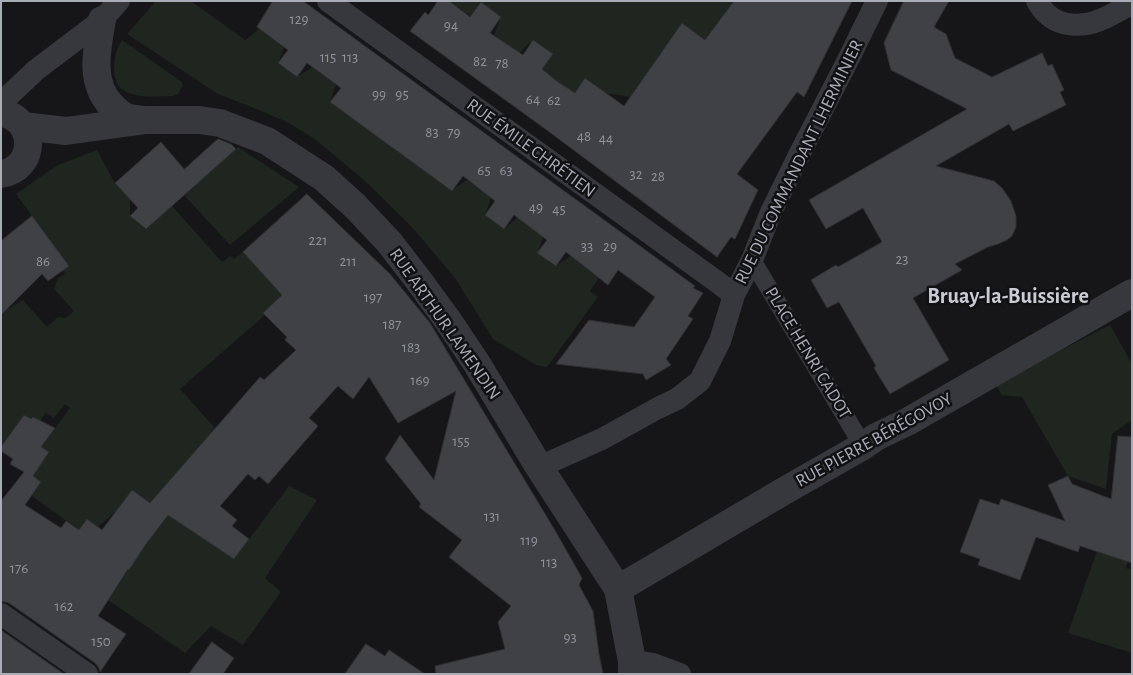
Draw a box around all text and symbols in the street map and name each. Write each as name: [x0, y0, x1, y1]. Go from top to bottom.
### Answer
house number: 129: [289, 10, 309, 28]
house number: 94: [444, 16, 458, 34]
street label: RUE DU COMMANDANT LHERMINIER: [730, 36, 868, 288]
house number: 115: [320, 48, 336, 66]
house number: 113: [342, 48, 358, 66]
house number: 82: [473, 52, 487, 70]
house number: 78: [495, 54, 509, 72]
house number: 99: [372, 85, 386, 103]
house number: 95: [395, 85, 409, 103]
house number: 64: [526, 90, 540, 108]
house number: 62: [547, 91, 561, 109]
street label: RUE ÉMILE CHRÉTIEN: [462, 94, 600, 202]
house number: 83: [425, 123, 439, 141]
house number: 79: [447, 123, 461, 141]
house number: 48: [577, 127, 591, 145]
house number: 44: [599, 129, 613, 147]
house number: 65: [477, 161, 491, 179]
house number: 63: [499, 161, 513, 179]
house number: 32: [629, 165, 643, 183]
house number: 28: [651, 167, 665, 185]
house number: 49: [529, 198, 543, 216]
house number: 45: [552, 200, 566, 218]
house number: 221: [309, 231, 327, 249]
house number: 33: [581, 237, 593, 255]
house number: 29: [603, 237, 617, 255]
street label: RUE ARTHUR LAMENDIN: [385, 244, 505, 404]
house number: 23: [895, 250, 909, 268]
house number: 86: [36, 252, 50, 270]
house number: 211: [339, 252, 357, 270]
street label: PLACE HENRI CADOT: [760, 283, 856, 423]
district label: Bruay-la-Buissière: [927, 283, 1089, 309]
house number: 197: [364, 288, 382, 306]
house number: 187: [383, 315, 401, 333]
house number: 183: [402, 338, 420, 356]
house number: 169: [410, 371, 430, 389]
street label: RUE PIERRE BÉRÉGOVOY: [792, 388, 956, 492]
house number: 155: [452, 432, 470, 450]
house number: 131: [484, 507, 500, 525]
house number: 119: [520, 531, 538, 549]
house number: 113: [541, 553, 557, 571]
house number: 176: [10, 559, 28, 577]
house number: 162: [54, 597, 74, 615]
house number: 93: [563, 628, 577, 646]
house number: 150: [91, 632, 111, 650]

